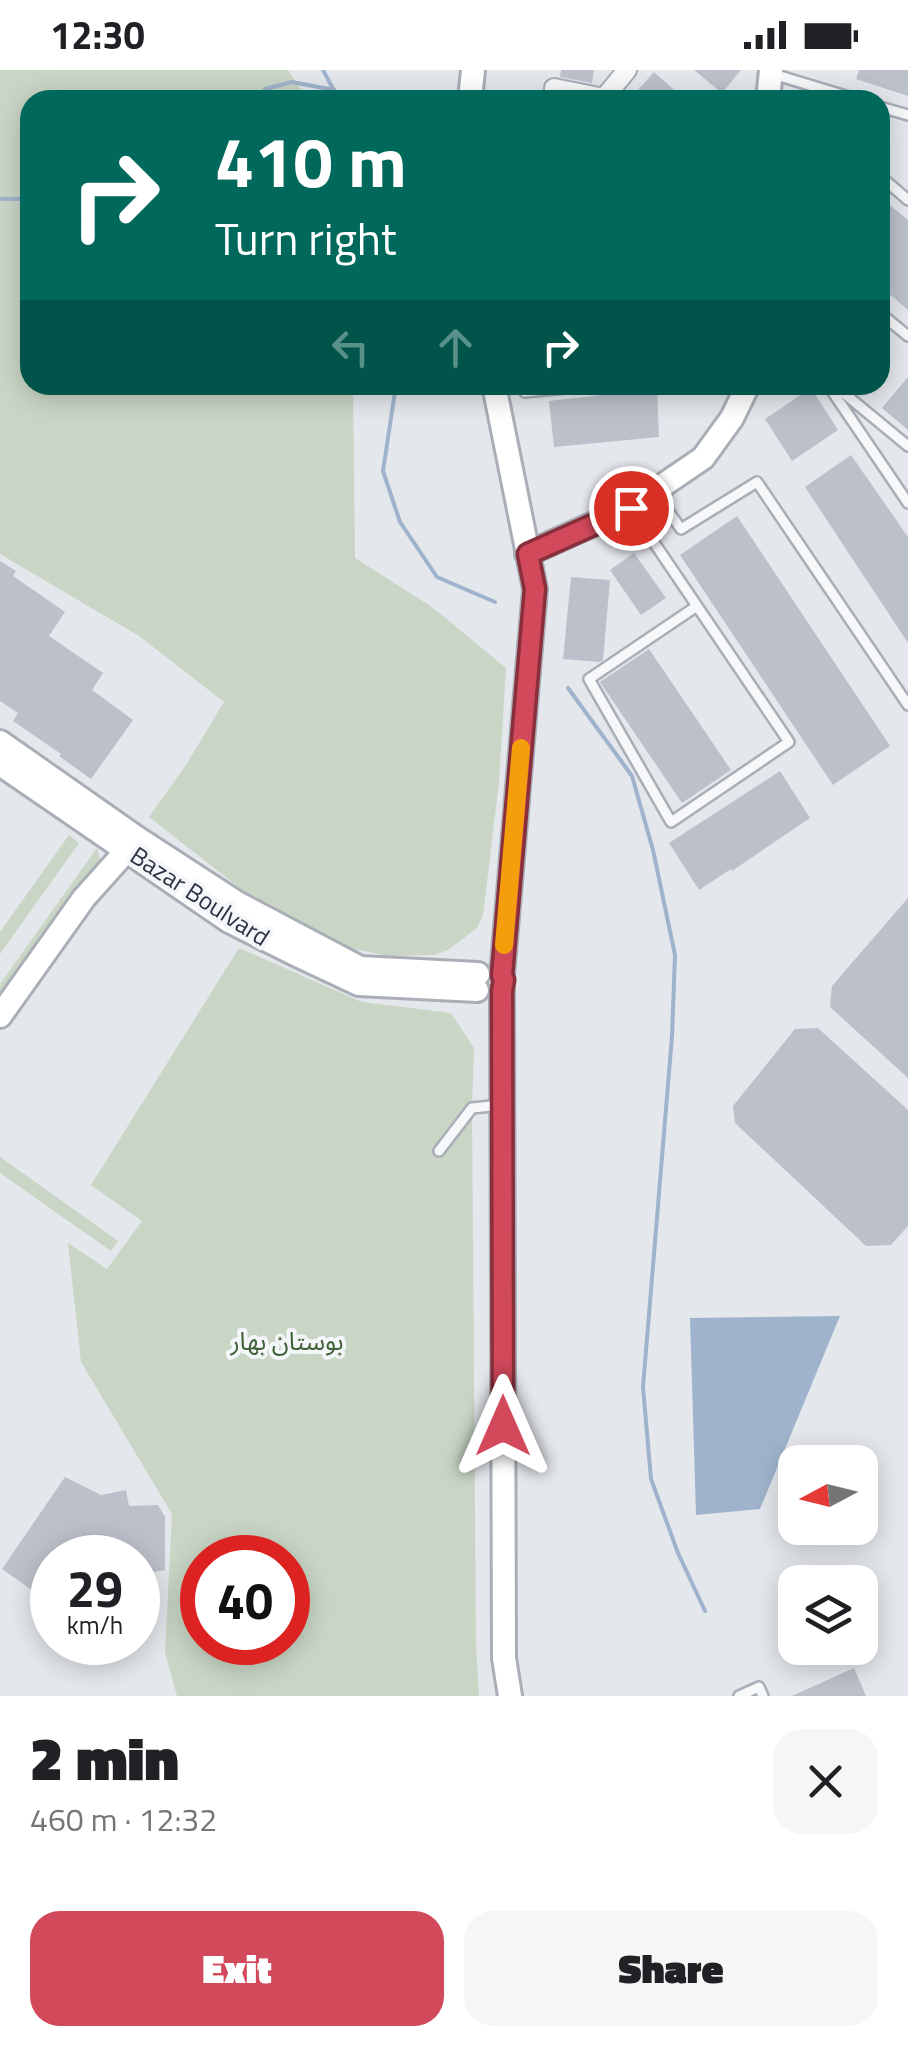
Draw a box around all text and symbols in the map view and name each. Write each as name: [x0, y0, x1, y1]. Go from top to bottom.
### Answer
text: 12:30: [50, 6, 145, 64]
text: 410 m: [215, 108, 407, 214]
icon: right: [50, 130, 180, 260]
text: Turn right: [215, 204, 397, 272]
icon: left: [323, 320, 378, 375]
icon: ahead: [428, 320, 483, 375]
icon: right: [533, 320, 588, 375]
pin: [589, 466, 674, 551]
icon: arrive: [604, 481, 659, 536]
street label: Bazar Boulvard: [123, 837, 277, 955]
park label: بوستان بهار: [229, 1322, 344, 1360]
position arrow: [451, 1374, 555, 1478]
north arrow: [778, 1445, 878, 1545]
map controls: [778, 1445, 878, 1665]
speed limit sign: 40: [180, 1535, 310, 1665]
text: 29: [67, 1550, 123, 1626]
button: layers: [778, 1565, 878, 1665]
text: km/h: [67, 1606, 123, 1644]
text: 2 min: [30, 1712, 179, 1803]
button: close: [773, 1729, 878, 1834]
text: 460 m · 12:32: [30, 1795, 217, 1843]
button: Exit: [30, 1911, 444, 2026]
button: Share: [464, 1911, 878, 2026]

